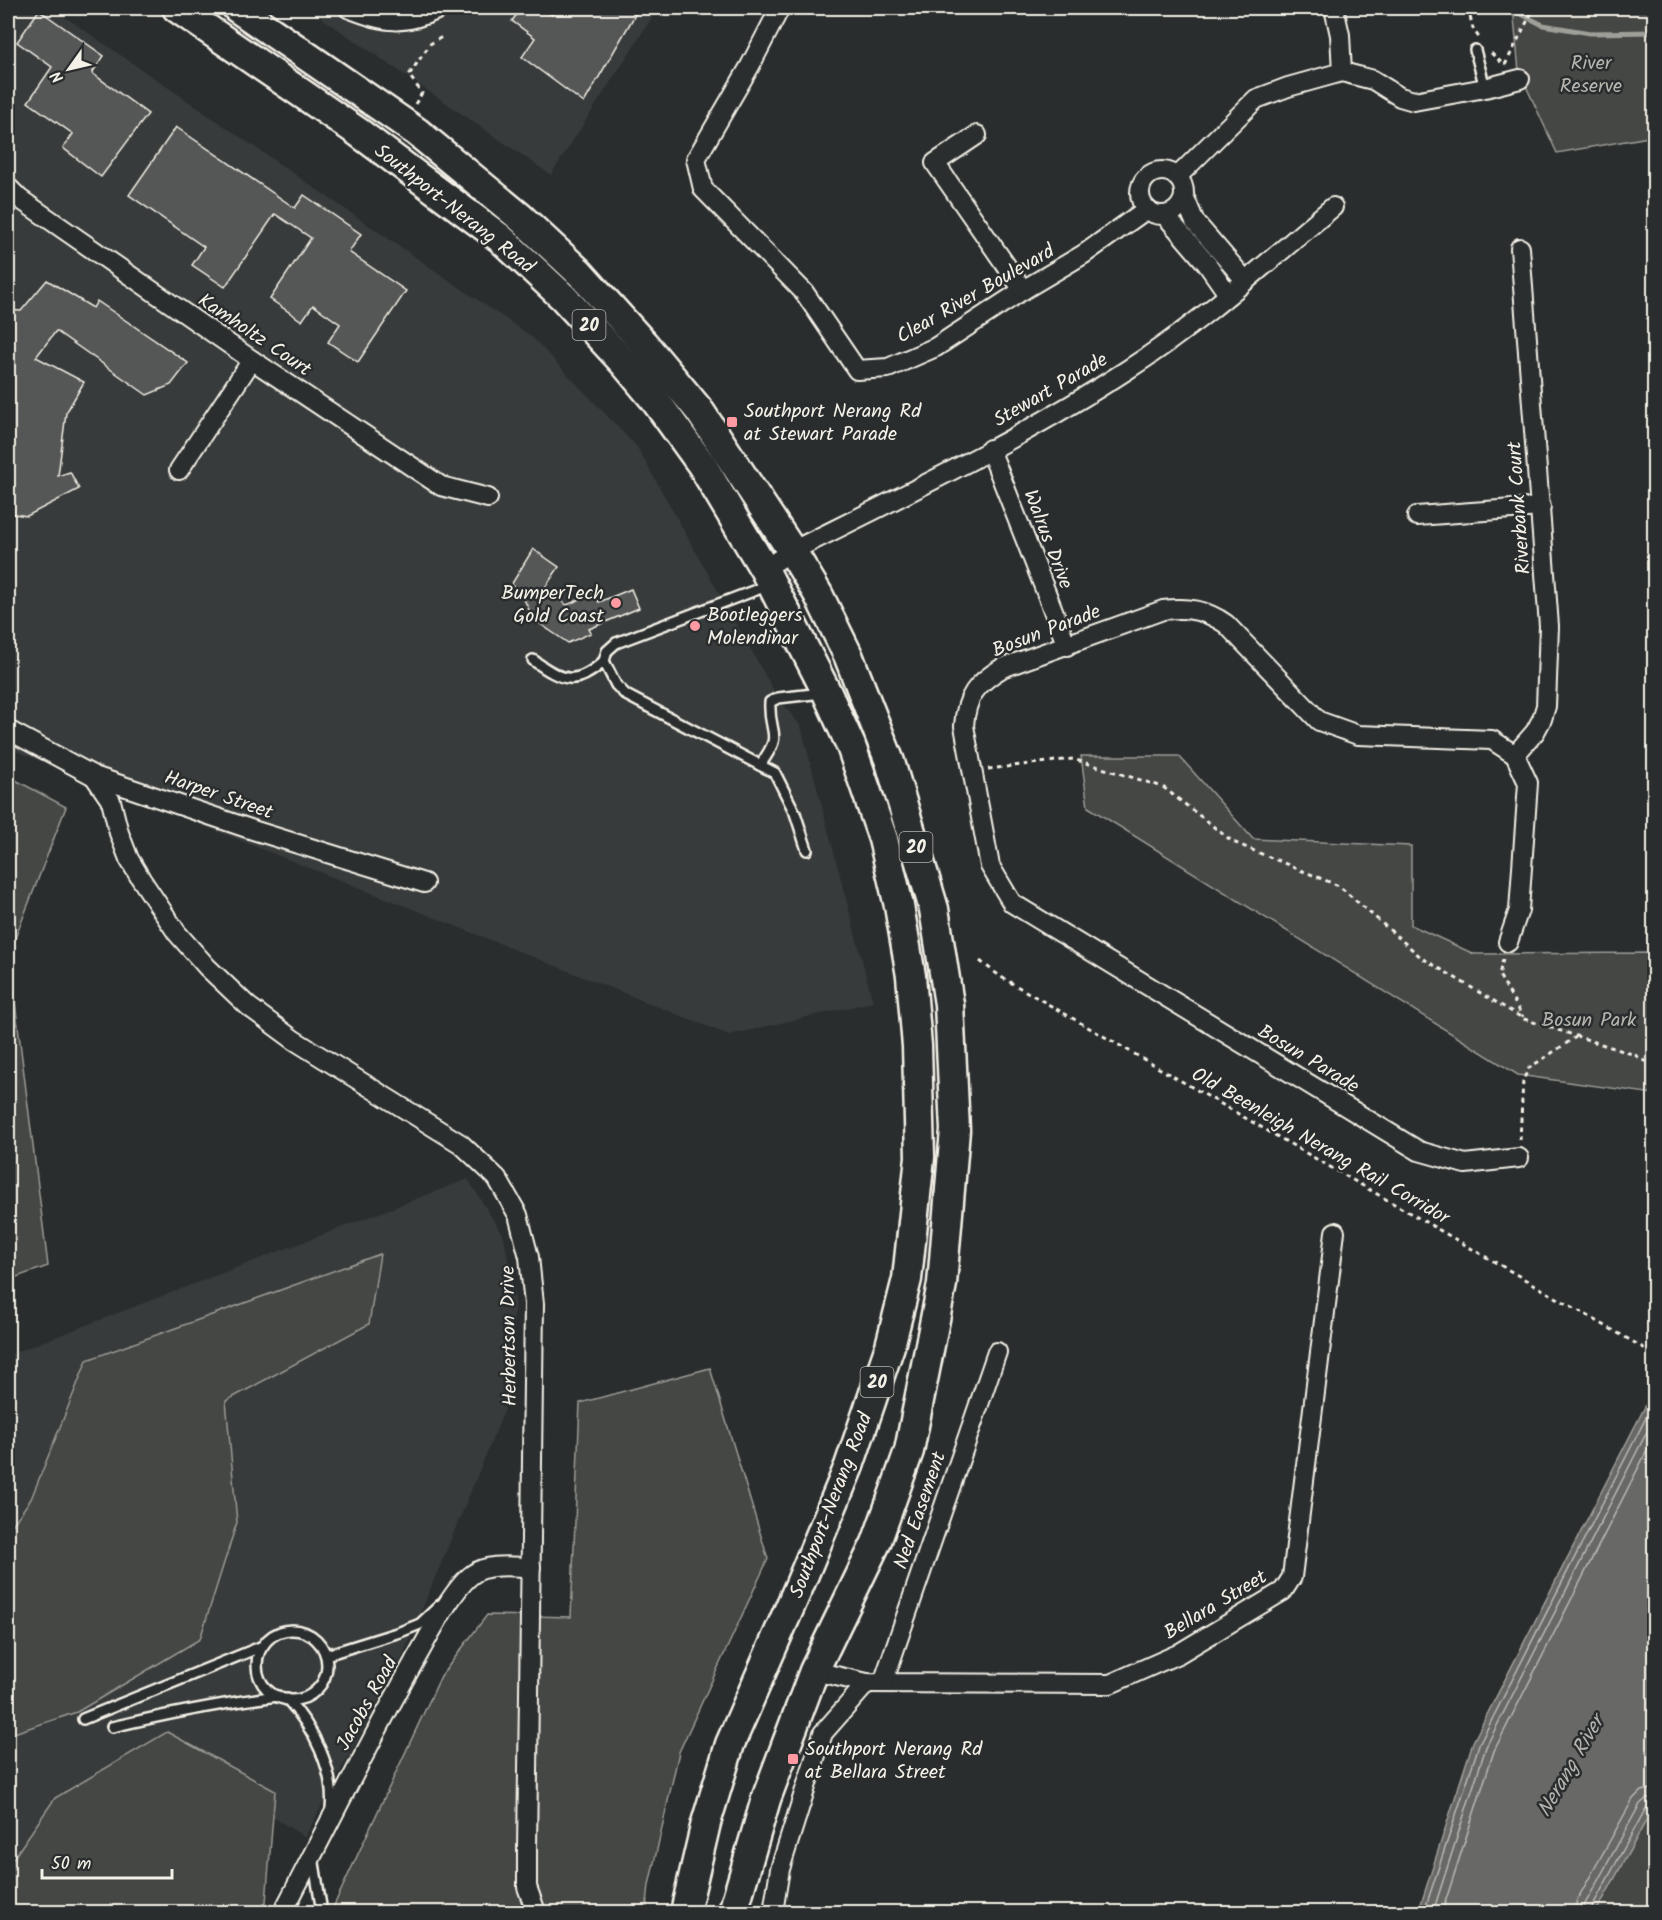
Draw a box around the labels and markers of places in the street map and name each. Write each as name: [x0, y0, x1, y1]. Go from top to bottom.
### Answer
place label: Southport Nerang Rd at Stewart Parade: [744, 396, 922, 451]
marker: Southport Nerang Rd at Stewart Parade: [725, 415, 739, 429]
place label: BumperTech Gold Coast: [501, 578, 604, 633]
marker: BumperTech Gold Coast: [609, 596, 623, 610]
place label: Bootleggers Molendinar: [707, 600, 803, 655]
marker: Bootleggers Molendinar: [688, 619, 702, 633]
place label: Southport Nerang Rd at Bellara Street: [805, 1734, 983, 1789]
marker: Southport Nerang Rd at Bellara Street: [786, 1752, 800, 1766]

